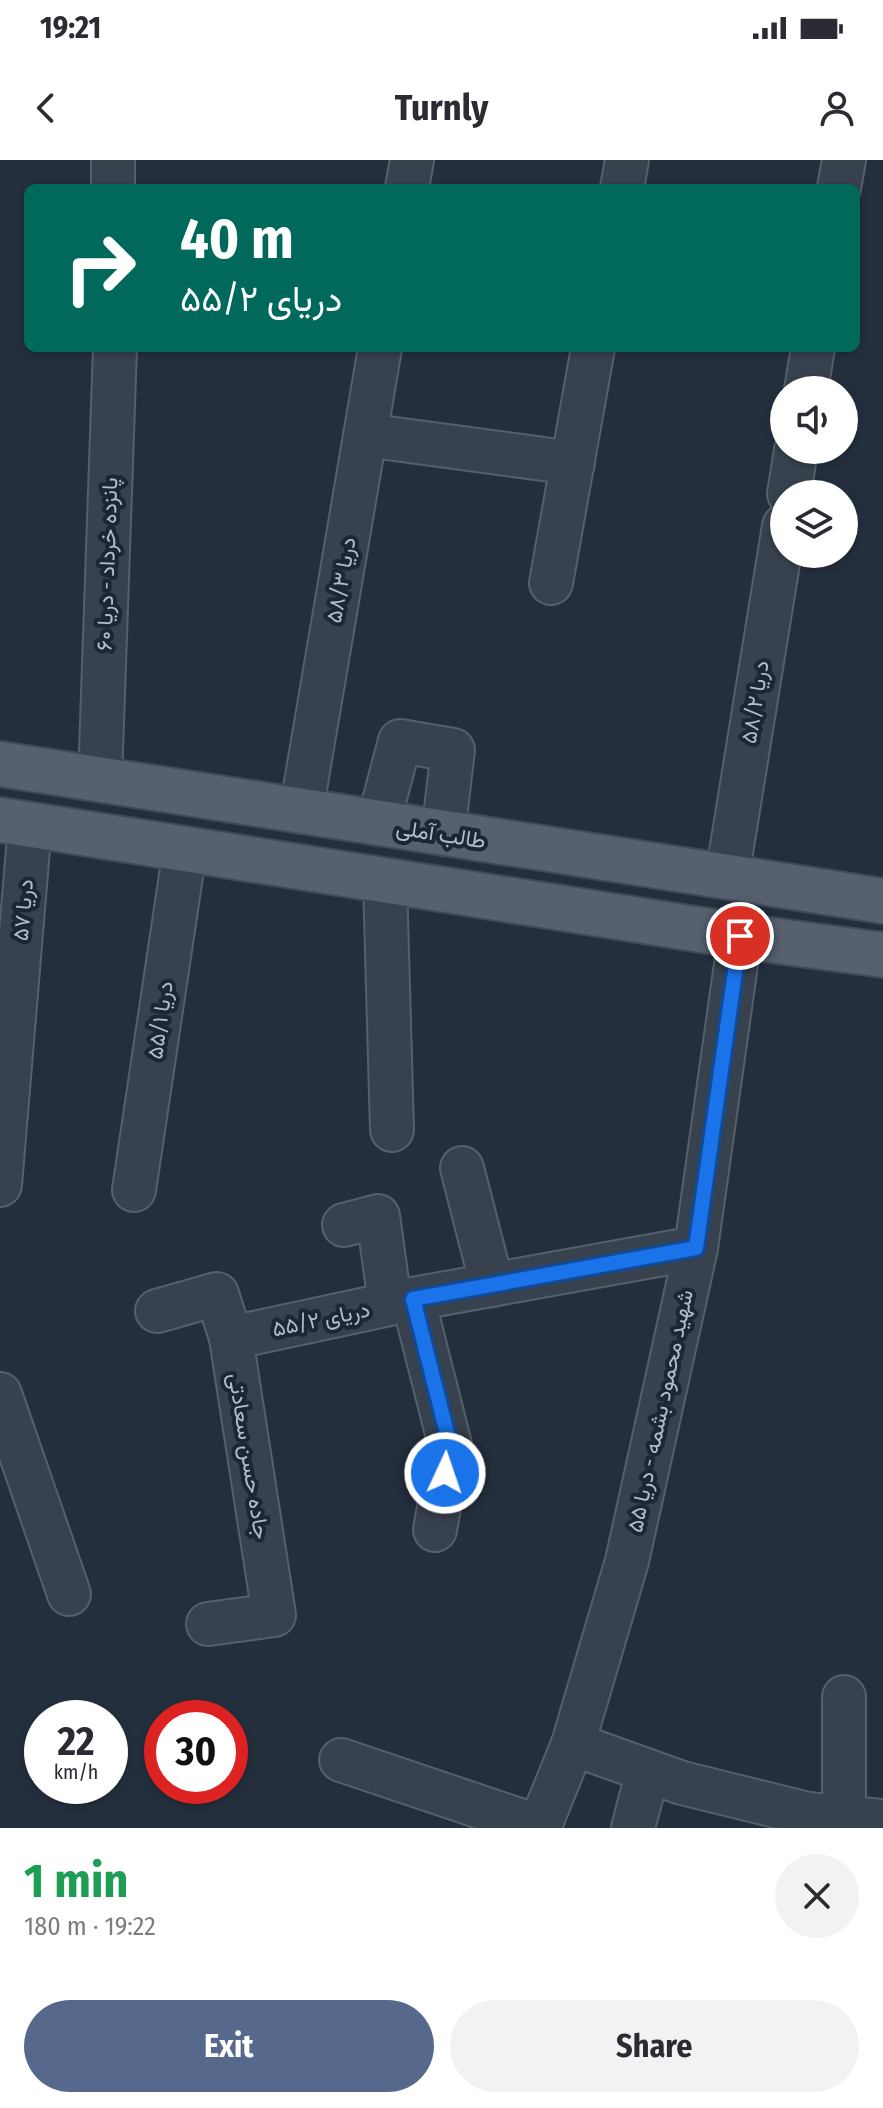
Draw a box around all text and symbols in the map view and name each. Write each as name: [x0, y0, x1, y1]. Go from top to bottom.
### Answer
text: 19:21: [40, 10, 101, 46]
icon: back: [24, 86, 68, 130]
text: Turnly: [395, 86, 488, 130]
icon: person: [815, 86, 859, 130]
text: 40 m: [180, 206, 294, 273]
icon: right: [48, 216, 152, 320]
text: دریای ۵۵/۲: [180, 277, 342, 321]
map controls: [770, 376, 858, 568]
button: sound: [770, 376, 858, 464]
street label: پانزده خرداد - دریا ۶۰: [90, 477, 125, 651]
button: layers: [770, 480, 858, 568]
street label: دریا ۵۸/۳: [320, 535, 362, 625]
street label: دریا ۵۸/۲: [735, 659, 775, 745]
street label: طالب آملی: [394, 814, 488, 854]
street label: دریا ۵۷: [7, 878, 39, 942]
pin: [706, 902, 774, 970]
icon: arrive: [718, 914, 762, 958]
street label: دریا ۵۵/۱: [141, 979, 179, 1061]
street label: شهید محمود بشمه - دریا ۵۵: [621, 1287, 699, 1535]
street label: دریای ۵۵/۲: [270, 1295, 372, 1343]
street label: جاده حسن سعادتی: [223, 1371, 275, 1541]
position arrow: [403, 1431, 487, 1515]
speed limit sign: 30: [144, 1700, 248, 1804]
text: 22: [57, 1718, 95, 1766]
text: km/h: [54, 1760, 98, 1784]
text: 1 min: [24, 1852, 129, 1910]
button: close: [775, 1854, 859, 1938]
text: 180 m · 19:22: [24, 1911, 156, 1942]
button: Exit: [24, 2000, 434, 2092]
button: Share: [450, 2000, 859, 2092]

